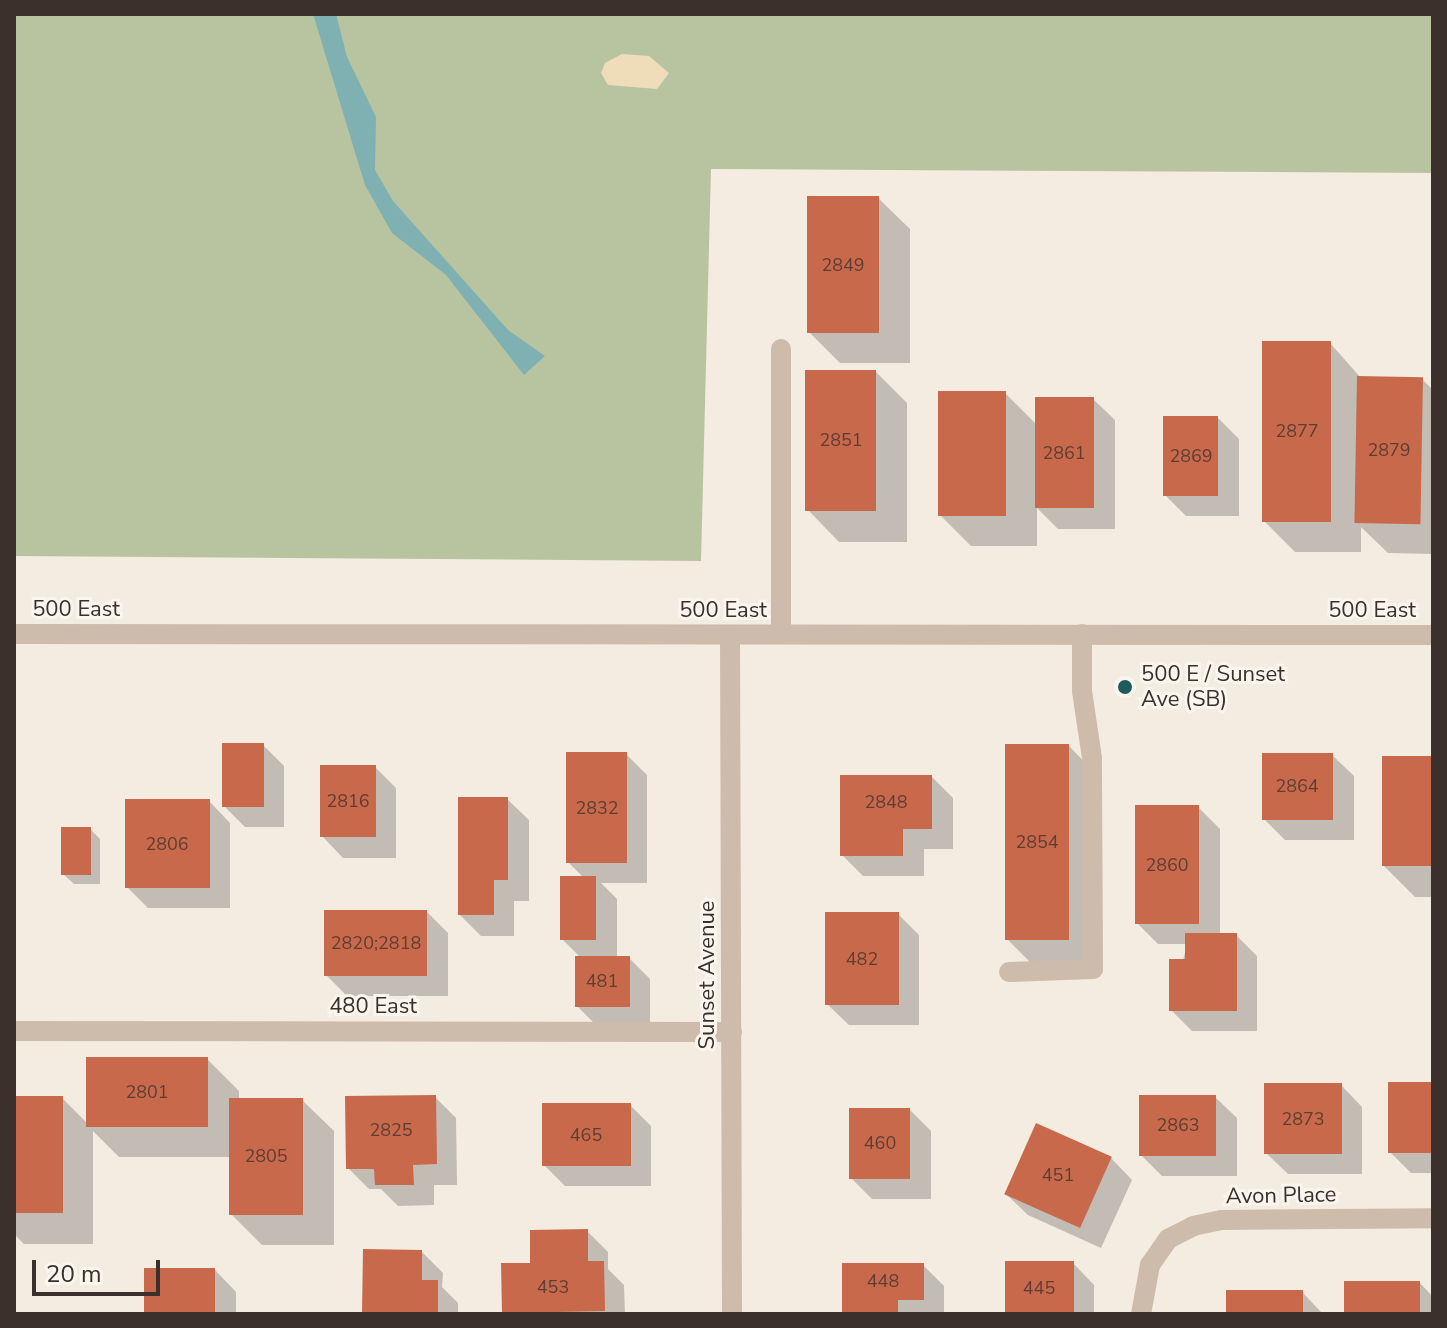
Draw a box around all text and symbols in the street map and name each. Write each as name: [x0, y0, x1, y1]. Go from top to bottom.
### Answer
house number: 2849: [821, 254, 865, 276]
house number: 2877: [1275, 420, 1319, 442]
house number: 2851: [819, 429, 863, 451]
house number: 2879: [1367, 439, 1411, 461]
house number: 2861: [1042, 442, 1086, 464]
house number: 2869: [1169, 445, 1213, 467]
street label: 500 East: [32, 597, 120, 623]
street label: 500 East: [679, 598, 767, 624]
street label: 500 East: [1328, 598, 1416, 624]
place label: 500 E / Sunset Ave (SB): [1141, 661, 1285, 712]
marker: 500 E / Sunset Ave (SB): [1116, 678, 1134, 696]
house number: 2864: [1275, 775, 1319, 797]
house number: 2816: [326, 790, 370, 812]
house number: 2848: [864, 791, 908, 813]
house number: 2832: [575, 797, 619, 819]
house number: 2854: [1015, 831, 1059, 853]
house number: 2806: [145, 833, 189, 855]
house number: 2860: [1145, 854, 1189, 876]
street label: Sunset Avenue: [695, 901, 721, 1049]
house number: 2820;2818: [331, 932, 421, 954]
house number: 482: [846, 948, 878, 970]
house number: 481: [586, 970, 618, 992]
street label: 480 East: [329, 994, 417, 1020]
house number: 2801: [125, 1081, 169, 1103]
house number: 2873: [1281, 1108, 1325, 1130]
house number: 2863: [1156, 1114, 1200, 1136]
house number: 2825: [369, 1119, 413, 1141]
house number: 465: [570, 1124, 602, 1146]
house number: 460: [864, 1132, 896, 1154]
house number: 2805: [244, 1145, 288, 1167]
house number: 451: [1042, 1164, 1074, 1186]
street label: Avon Place: [1225, 1182, 1337, 1210]
scale bar: [36, 1244, 164, 1294]
text: 20 m: [46, 1258, 102, 1290]
house number: 448: [867, 1270, 899, 1292]
house number: 453: [537, 1276, 569, 1298]
house number: 445: [1023, 1277, 1055, 1299]

